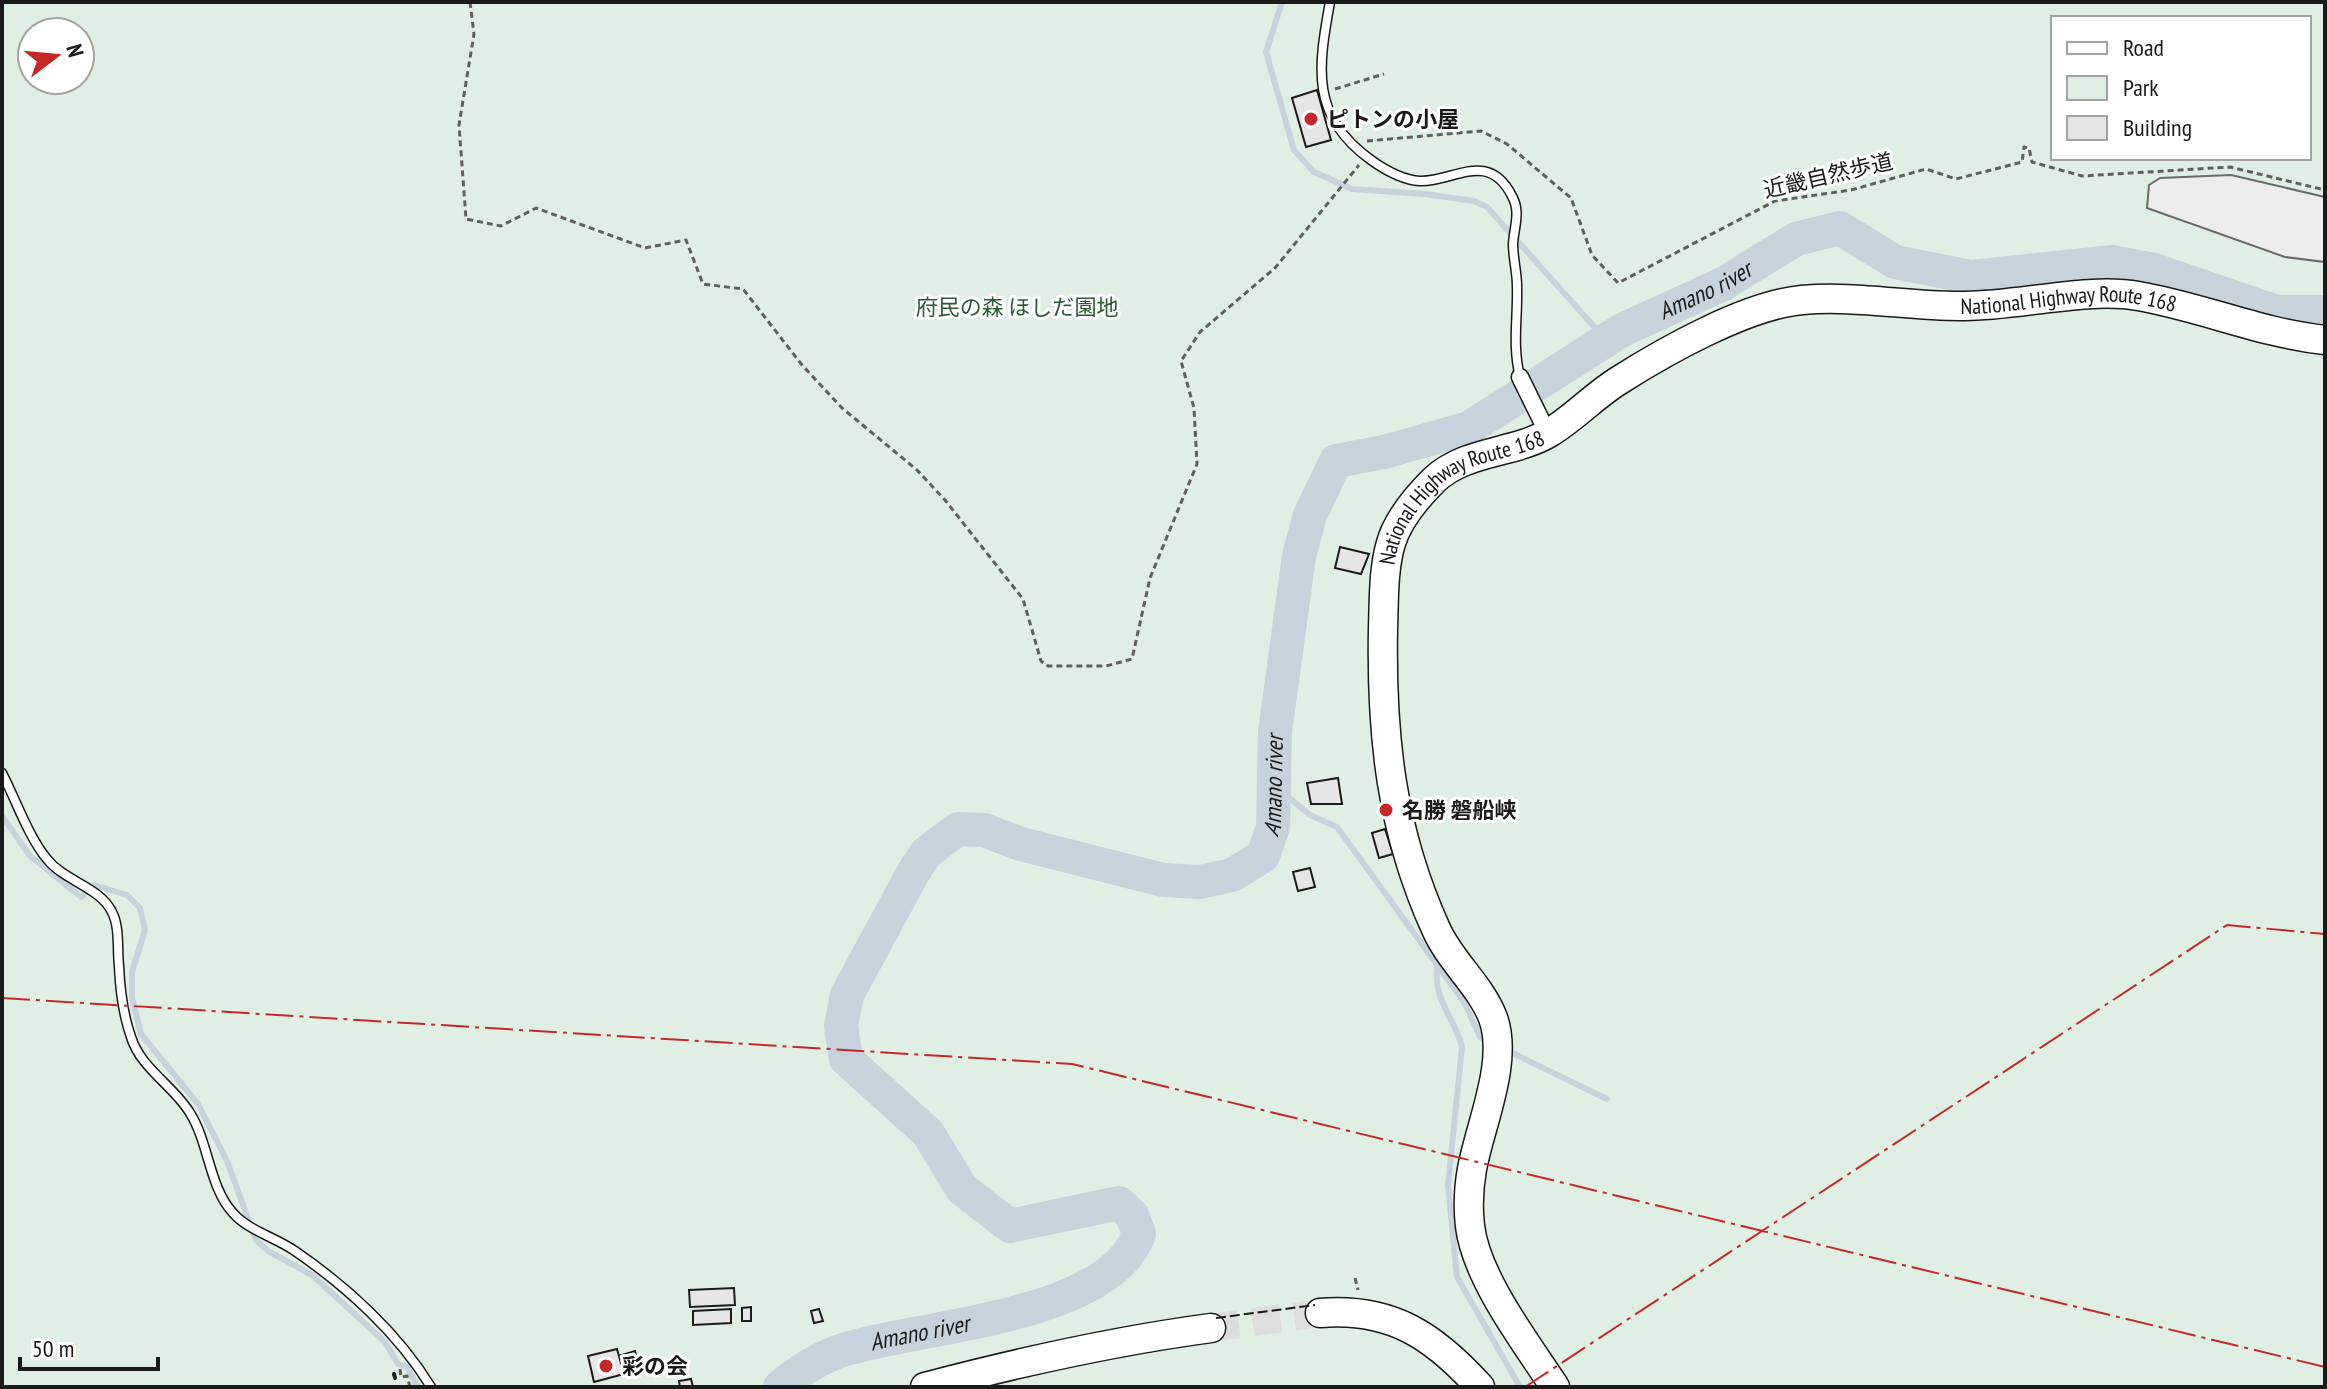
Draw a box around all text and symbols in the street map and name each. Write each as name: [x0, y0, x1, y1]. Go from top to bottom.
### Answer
north arrow: [16, 16, 96, 96]
legend: [2051, 16, 2311, 160]
text: Road: [2123, 32, 2164, 63]
text: N: [60, 41, 90, 60]
text: Park: [2123, 72, 2159, 103]
place label: ピトンの小屋: [1327, 105, 1459, 133]
marker: ピトンの小屋: [1302, 110, 1320, 128]
text: Building: [2123, 112, 2192, 143]
street label: 近畿自然歩道: [1761, 147, 1895, 203]
water label: Amano river: [1653, 252, 1760, 326]
street label: National Highway Route 168: [1960, 280, 2180, 320]
park label: 府民の森 ほしだ園地: [916, 293, 1118, 321]
street label: National Highway Route 168: [1373, 424, 1549, 567]
water label: Amano river: [1255, 731, 1290, 840]
place label: 名勝 磐船峡: [1402, 796, 1517, 824]
marker: 名勝 磐船峡: [1377, 801, 1395, 819]
water label: Amano river: [867, 1307, 975, 1358]
scale bar: [20, 1321, 158, 1371]
text: 50 m: [32, 1333, 74, 1364]
place label: 彩の会: [622, 1352, 688, 1380]
marker: 彩の会: [597, 1357, 615, 1375]

